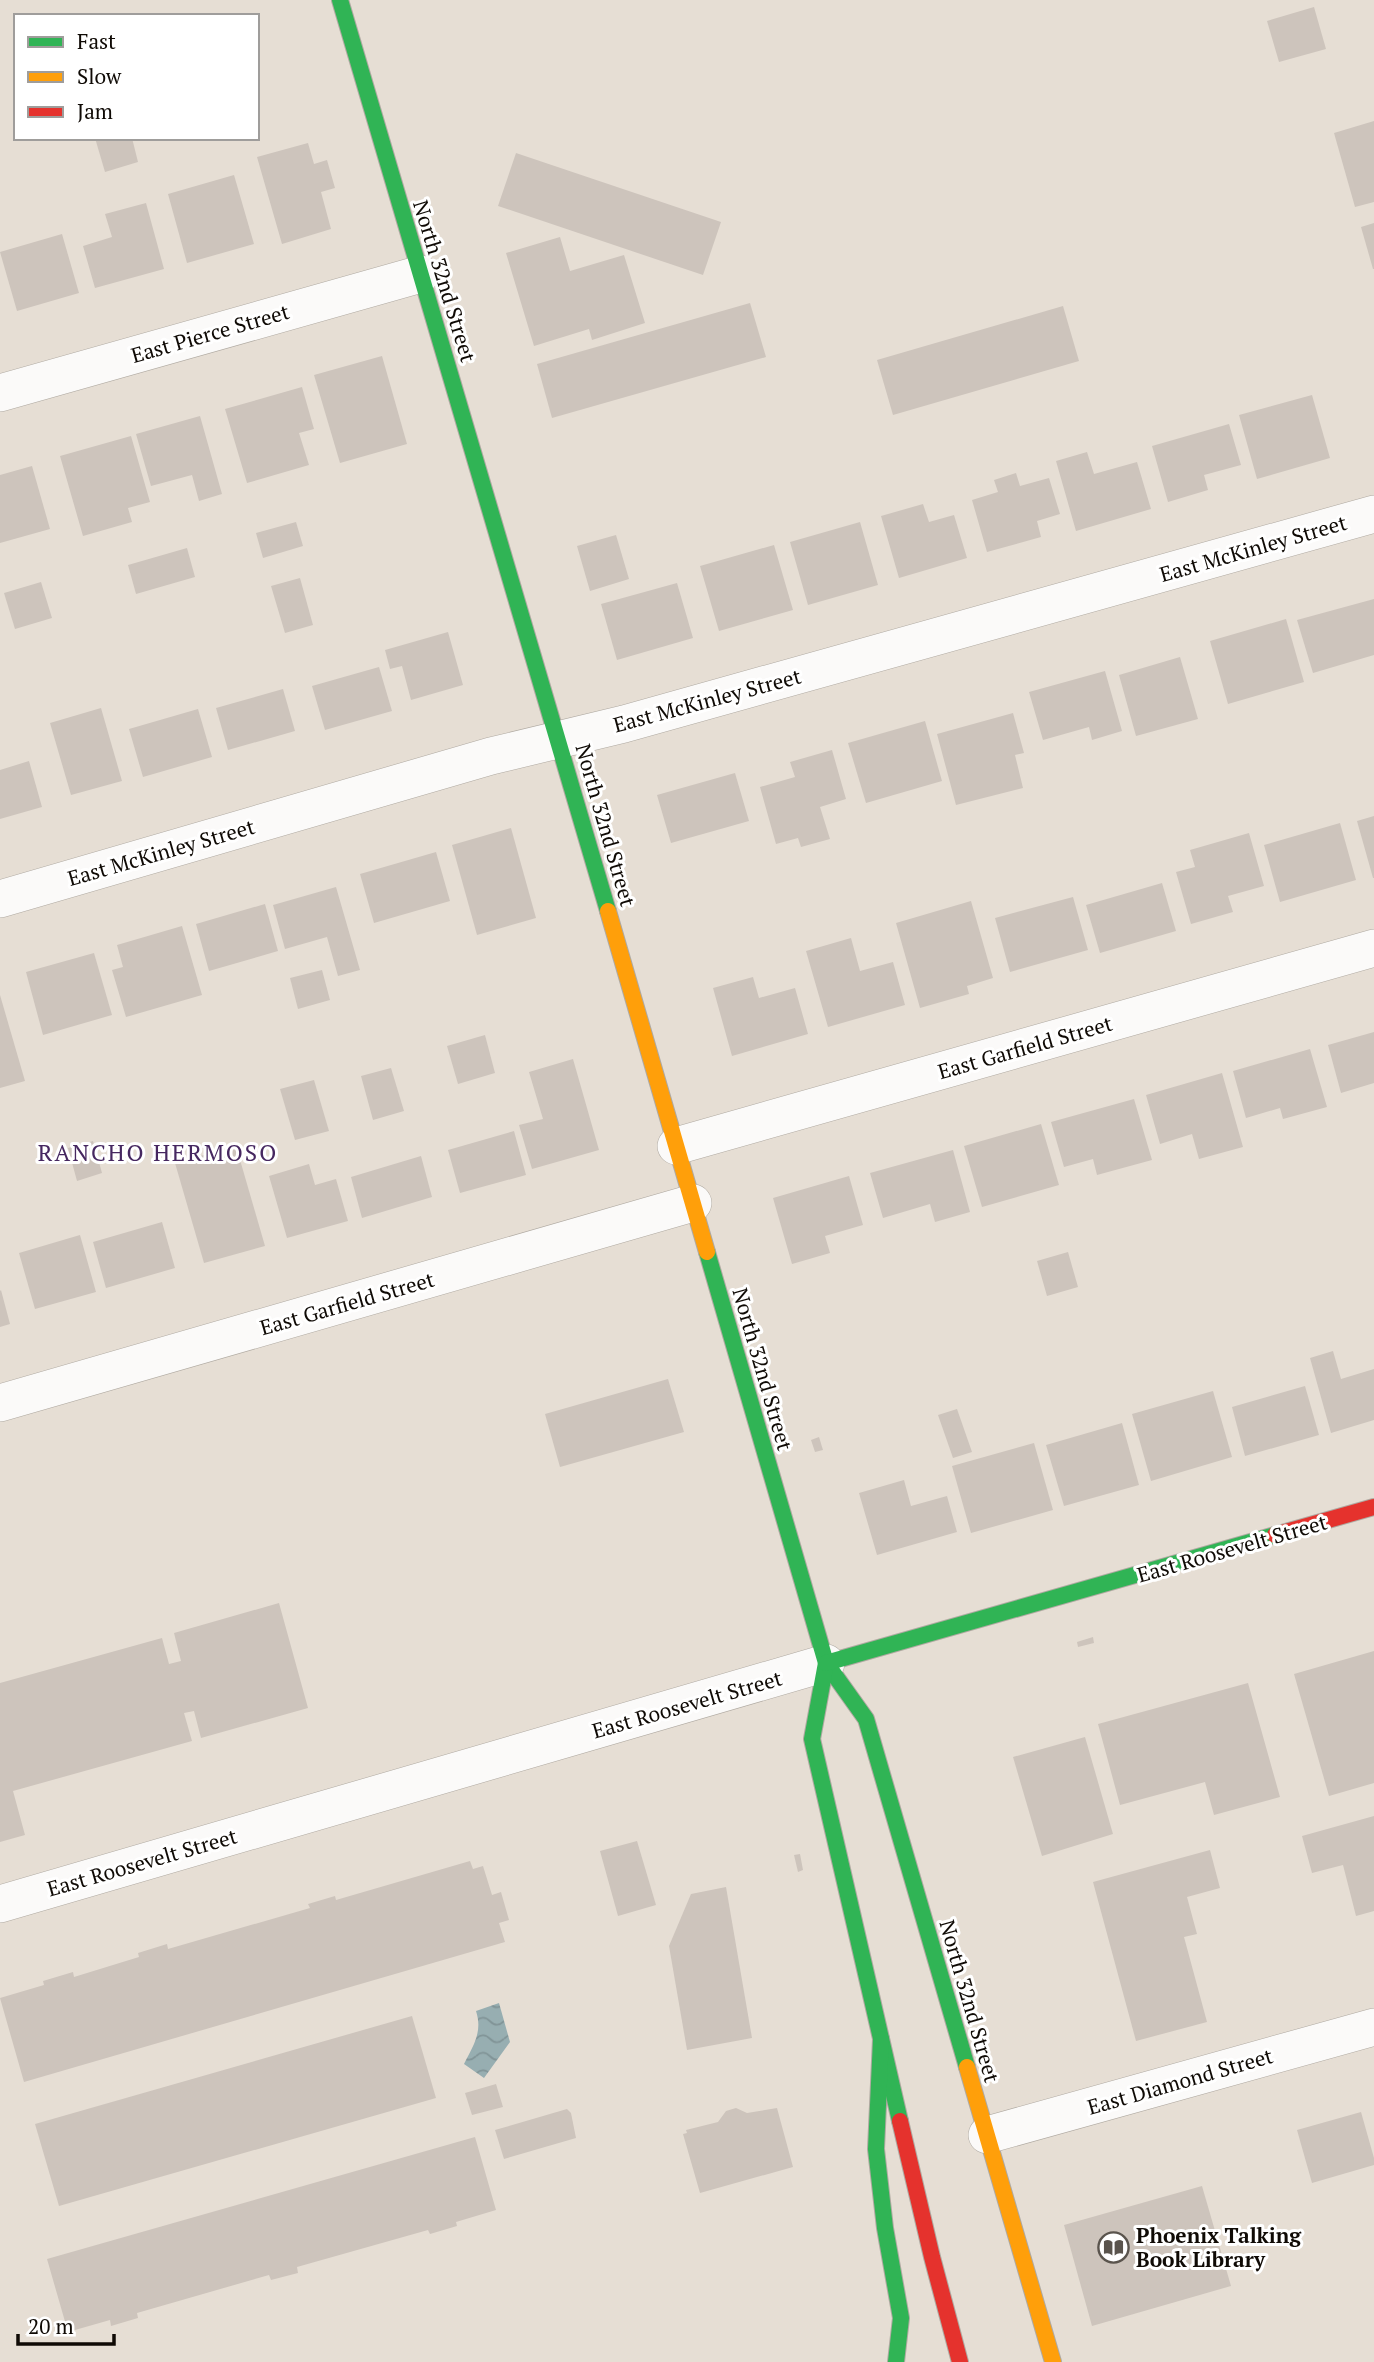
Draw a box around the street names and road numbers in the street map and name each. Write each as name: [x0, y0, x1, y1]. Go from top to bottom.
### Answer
street label: North 32nd Street: [407, 197, 483, 366]
street label: East Pierce Street: [128, 297, 293, 369]
street label: East McKinley Street: [1156, 508, 1350, 588]
street label: East McKinley Street: [610, 661, 804, 739]
street label: North 32nd Street: [569, 740, 643, 910]
street label: East McKinley Street: [64, 812, 258, 892]
street label: East Garfield Street: [935, 1009, 1116, 1085]
street label: East Garfield Street: [257, 1265, 438, 1341]
street label: North 32nd Street: [726, 1284, 800, 1454]
street label: East Roosevelt Street: [1134, 1507, 1330, 1589]
street label: East Roosevelt Street: [589, 1663, 785, 1745]
street label: East Roosevelt Street: [44, 1821, 240, 1903]
street label: North 32nd Street: [933, 1916, 1007, 2086]
street label: East Diamond Street: [1084, 2041, 1276, 2121]

